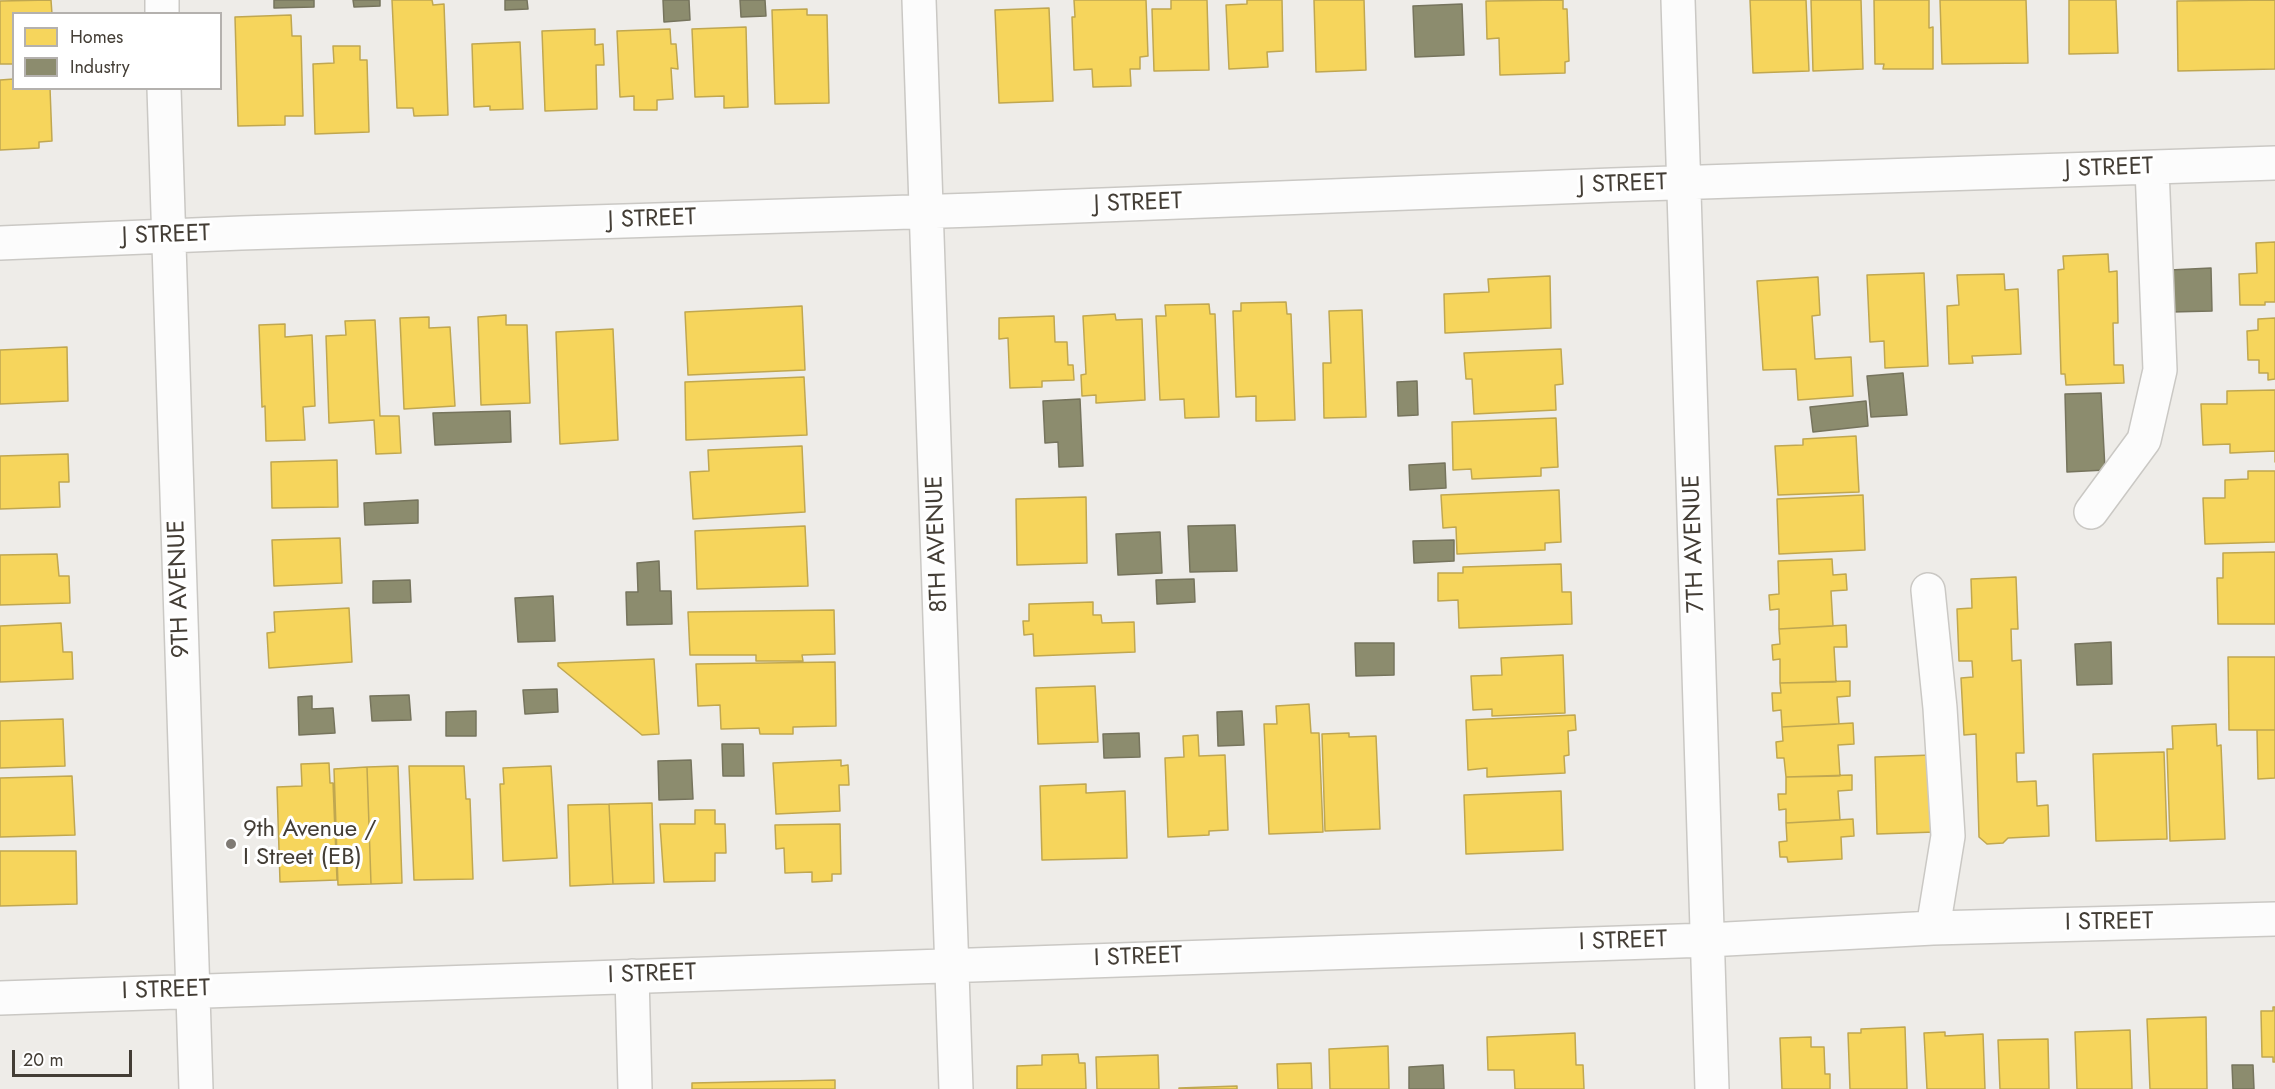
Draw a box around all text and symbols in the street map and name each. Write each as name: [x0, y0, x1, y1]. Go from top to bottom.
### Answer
legend: [12, 12, 222, 90]
text: Homes: [70, 24, 123, 50]
text: Industry: [70, 54, 130, 80]
street label: J STREET: [2064, 153, 2154, 185]
street label: J STREET: [1578, 169, 1668, 201]
street label: J STREET: [1093, 188, 1183, 220]
street label: J STREET: [607, 204, 697, 236]
street label: J STREET: [121, 220, 211, 252]
street label: 7TH AVENUE: [1678, 474, 1712, 614]
street label: 8TH AVENUE: [921, 475, 955, 613]
street label: 9TH AVENUE: [163, 520, 197, 658]
place label: 9th Avenue / I Street (EB): [243, 816, 377, 872]
marker: 9th Avenue / I Street (EB): [224, 837, 238, 851]
street label: I STREET: [2065, 908, 2153, 938]
street label: I STREET: [1578, 926, 1668, 958]
street label: I STREET: [1093, 942, 1183, 974]
street label: I STREET: [607, 959, 697, 991]
street label: I STREET: [121, 975, 211, 1007]
scale bar: [15, 1038, 135, 1076]
text: 20 m: [23, 1047, 63, 1073]

